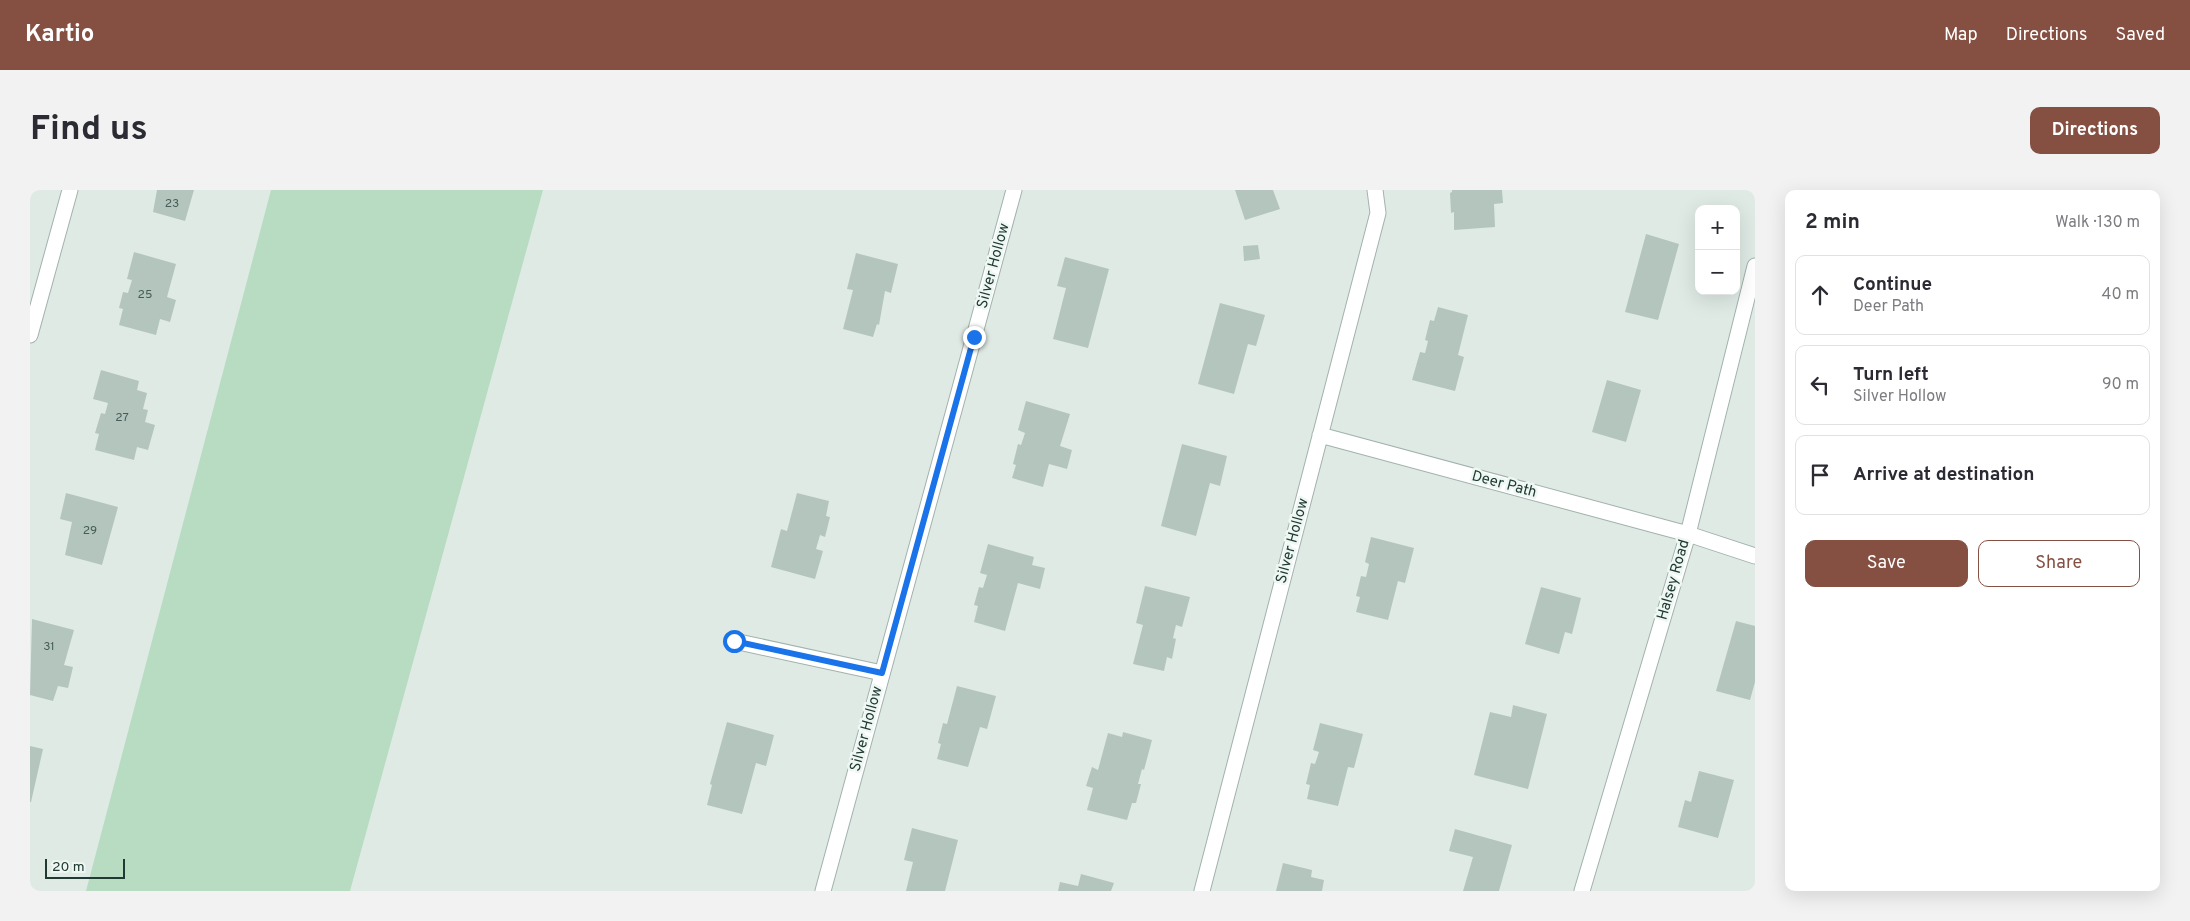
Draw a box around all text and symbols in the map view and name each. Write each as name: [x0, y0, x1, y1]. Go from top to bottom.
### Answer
text: Kartio: [25, 20, 94, 50]
text: Map: [1944, 24, 1978, 47]
text: Directions: [2006, 24, 2088, 47]
text: Saved: [2116, 24, 2165, 47]
button: Directions: [2030, 107, 2160, 154]
text: Find us: [30, 108, 148, 152]
house number: 23: [165, 196, 179, 212]
map controls: [1695, 205, 1740, 295]
button: +: [1695, 205, 1740, 250]
text: 2 min: [1805, 209, 1860, 236]
text: Walk · 130 m: [2055, 213, 2140, 233]
street label: Silver Hollow: [973, 221, 1015, 311]
button: −: [1695, 250, 1740, 295]
text: Continue: [1853, 273, 1932, 297]
icon: ahead: [1806, 281, 1834, 309]
text: 40 m: [2101, 285, 2139, 305]
house number: 25: [138, 287, 152, 303]
text: Deer Path: [1853, 297, 1924, 317]
route end: [963, 326, 986, 349]
text: Turn left: [1853, 363, 1929, 387]
icon: left: [1806, 371, 1834, 399]
text: 90 m: [2102, 375, 2139, 395]
text: Silver Hollow: [1853, 387, 1946, 407]
house number: 27: [115, 410, 129, 426]
icon: arrive: [1806, 461, 1834, 489]
text: Arrive at destination: [1853, 463, 2034, 487]
street label: Deer Path: [1469, 467, 1539, 503]
street label: Silver Hollow: [1272, 496, 1314, 586]
house number: 29: [83, 523, 97, 539]
street label: Halsey Road: [1653, 538, 1695, 622]
button: Save: [1805, 540, 1968, 587]
button: Share: [1978, 540, 2140, 587]
route start: [723, 630, 746, 653]
house number: 31: [43, 639, 55, 655]
street label: Silver Hollow: [846, 684, 888, 774]
scale bar: [45, 856, 125, 879]
text: 20 m: [52, 859, 85, 876]

